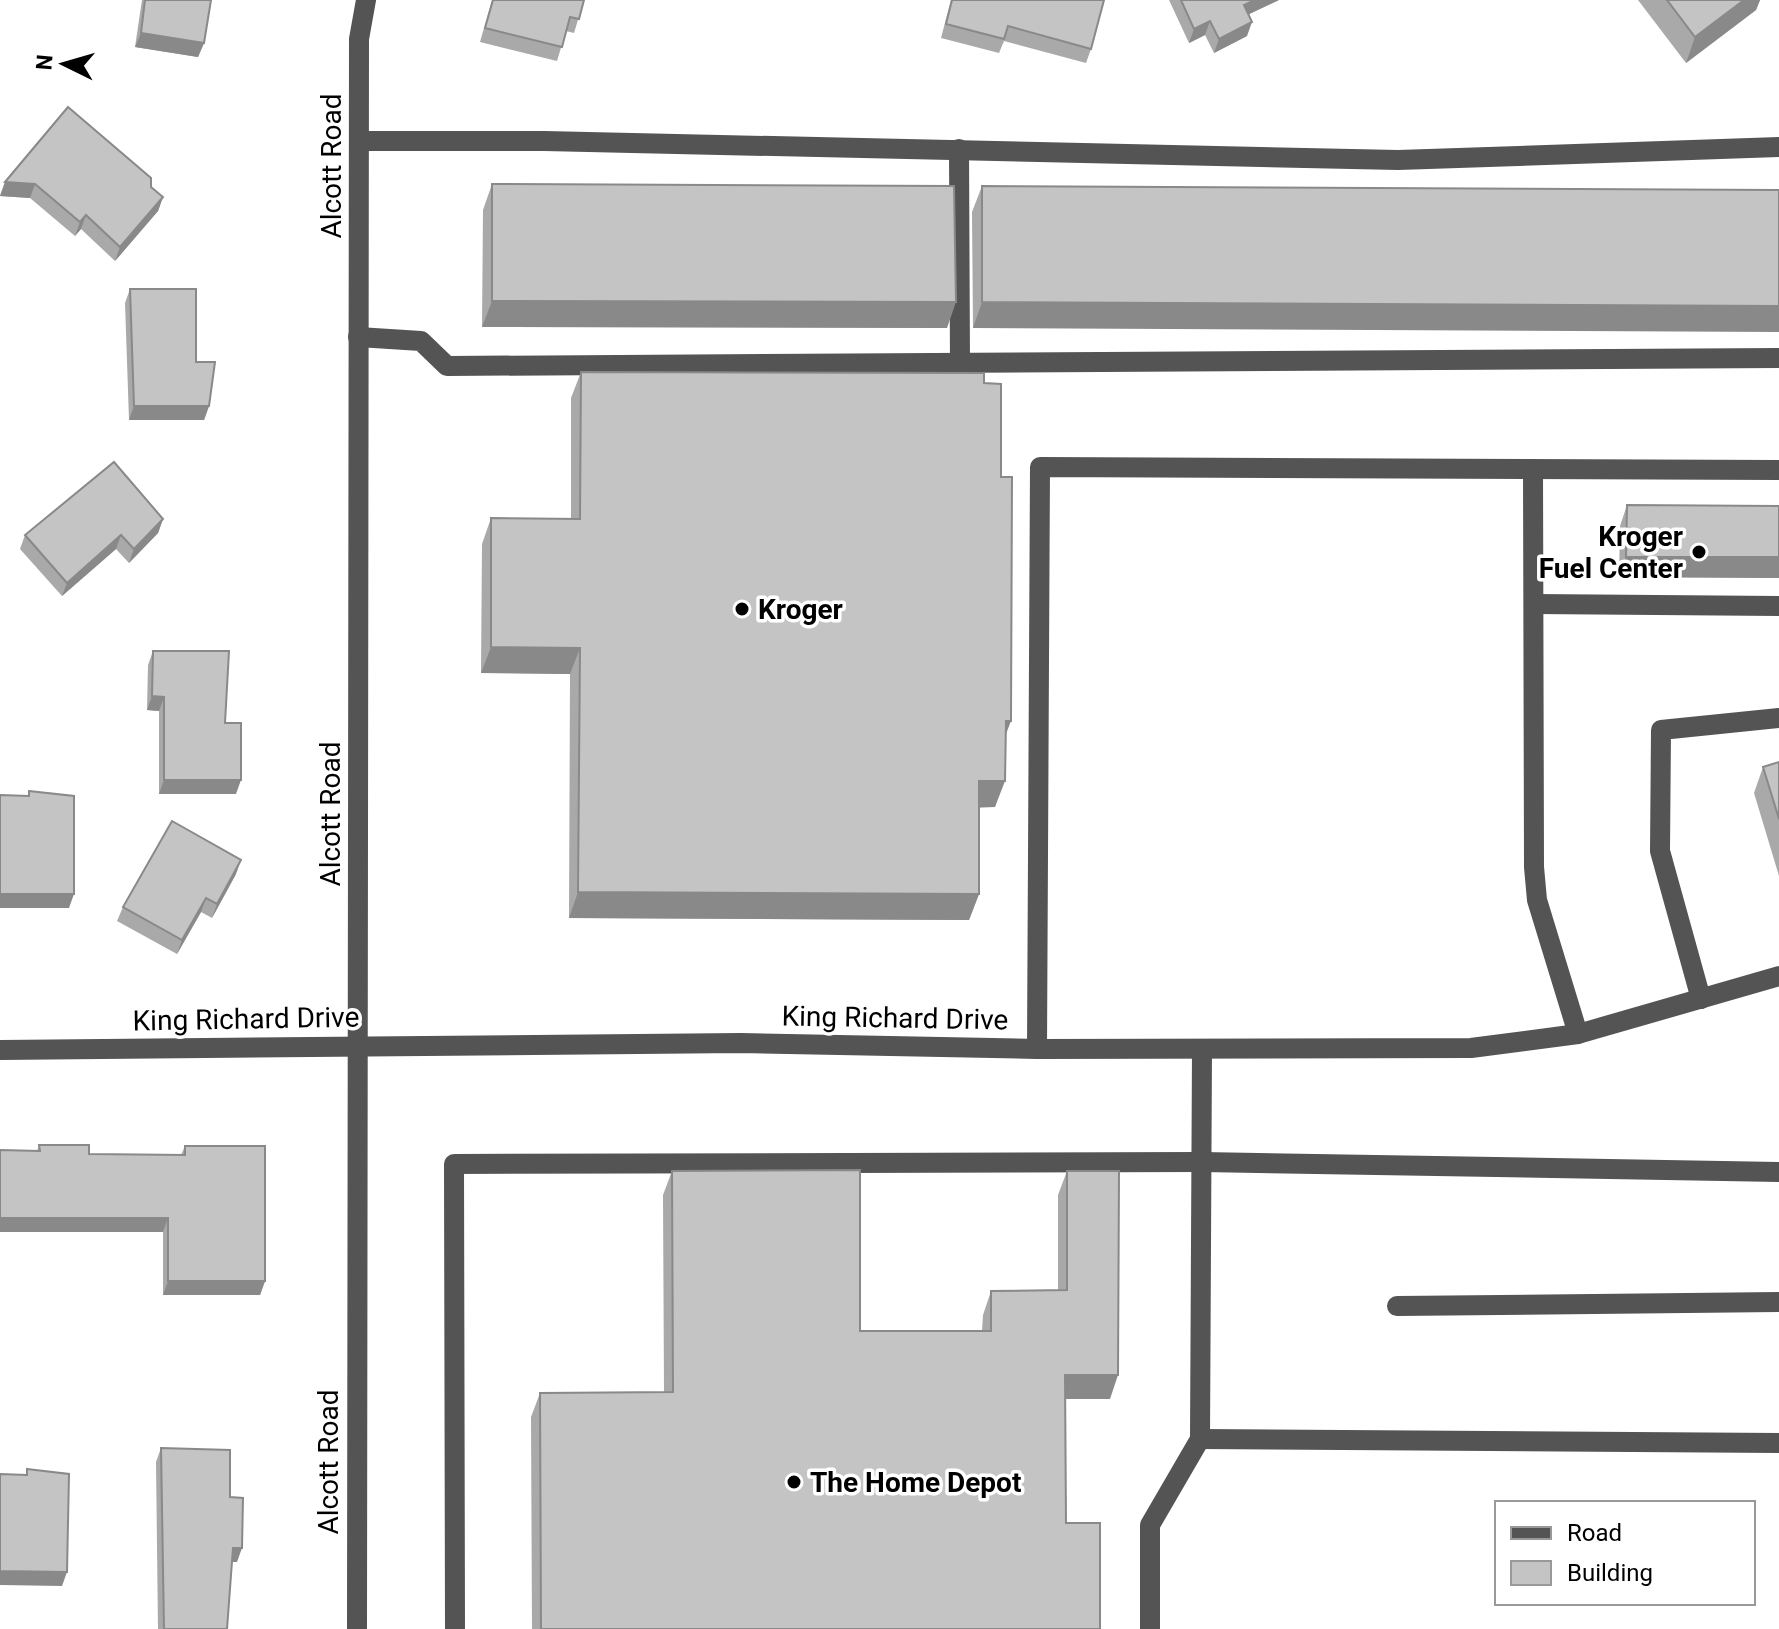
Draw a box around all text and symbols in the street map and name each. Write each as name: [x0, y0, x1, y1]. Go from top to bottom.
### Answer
north arrow: [24, 24, 104, 104]
text: N: [31, 53, 58, 71]
street label: Alcott Road: [315, 93, 348, 239]
place label: Kroger Fuel Center: [1539, 520, 1683, 585]
marker: Kroger Fuel Center: [1690, 543, 1708, 561]
place label: Kroger: [758, 593, 843, 626]
marker: Kroger: [733, 600, 751, 618]
street label: Alcott Road: [314, 741, 347, 887]
street label: King Richard Drive: [781, 1000, 1009, 1036]
street label: King Richard Drive: [132, 1001, 360, 1037]
street label: Alcott Road: [312, 1389, 345, 1535]
place label: The Home Depot: [810, 1466, 1021, 1499]
marker: The Home Depot: [785, 1473, 803, 1491]
legend: [1495, 1501, 1755, 1605]
text: Road: [1567, 1519, 1622, 1547]
text: Building: [1567, 1559, 1653, 1587]

